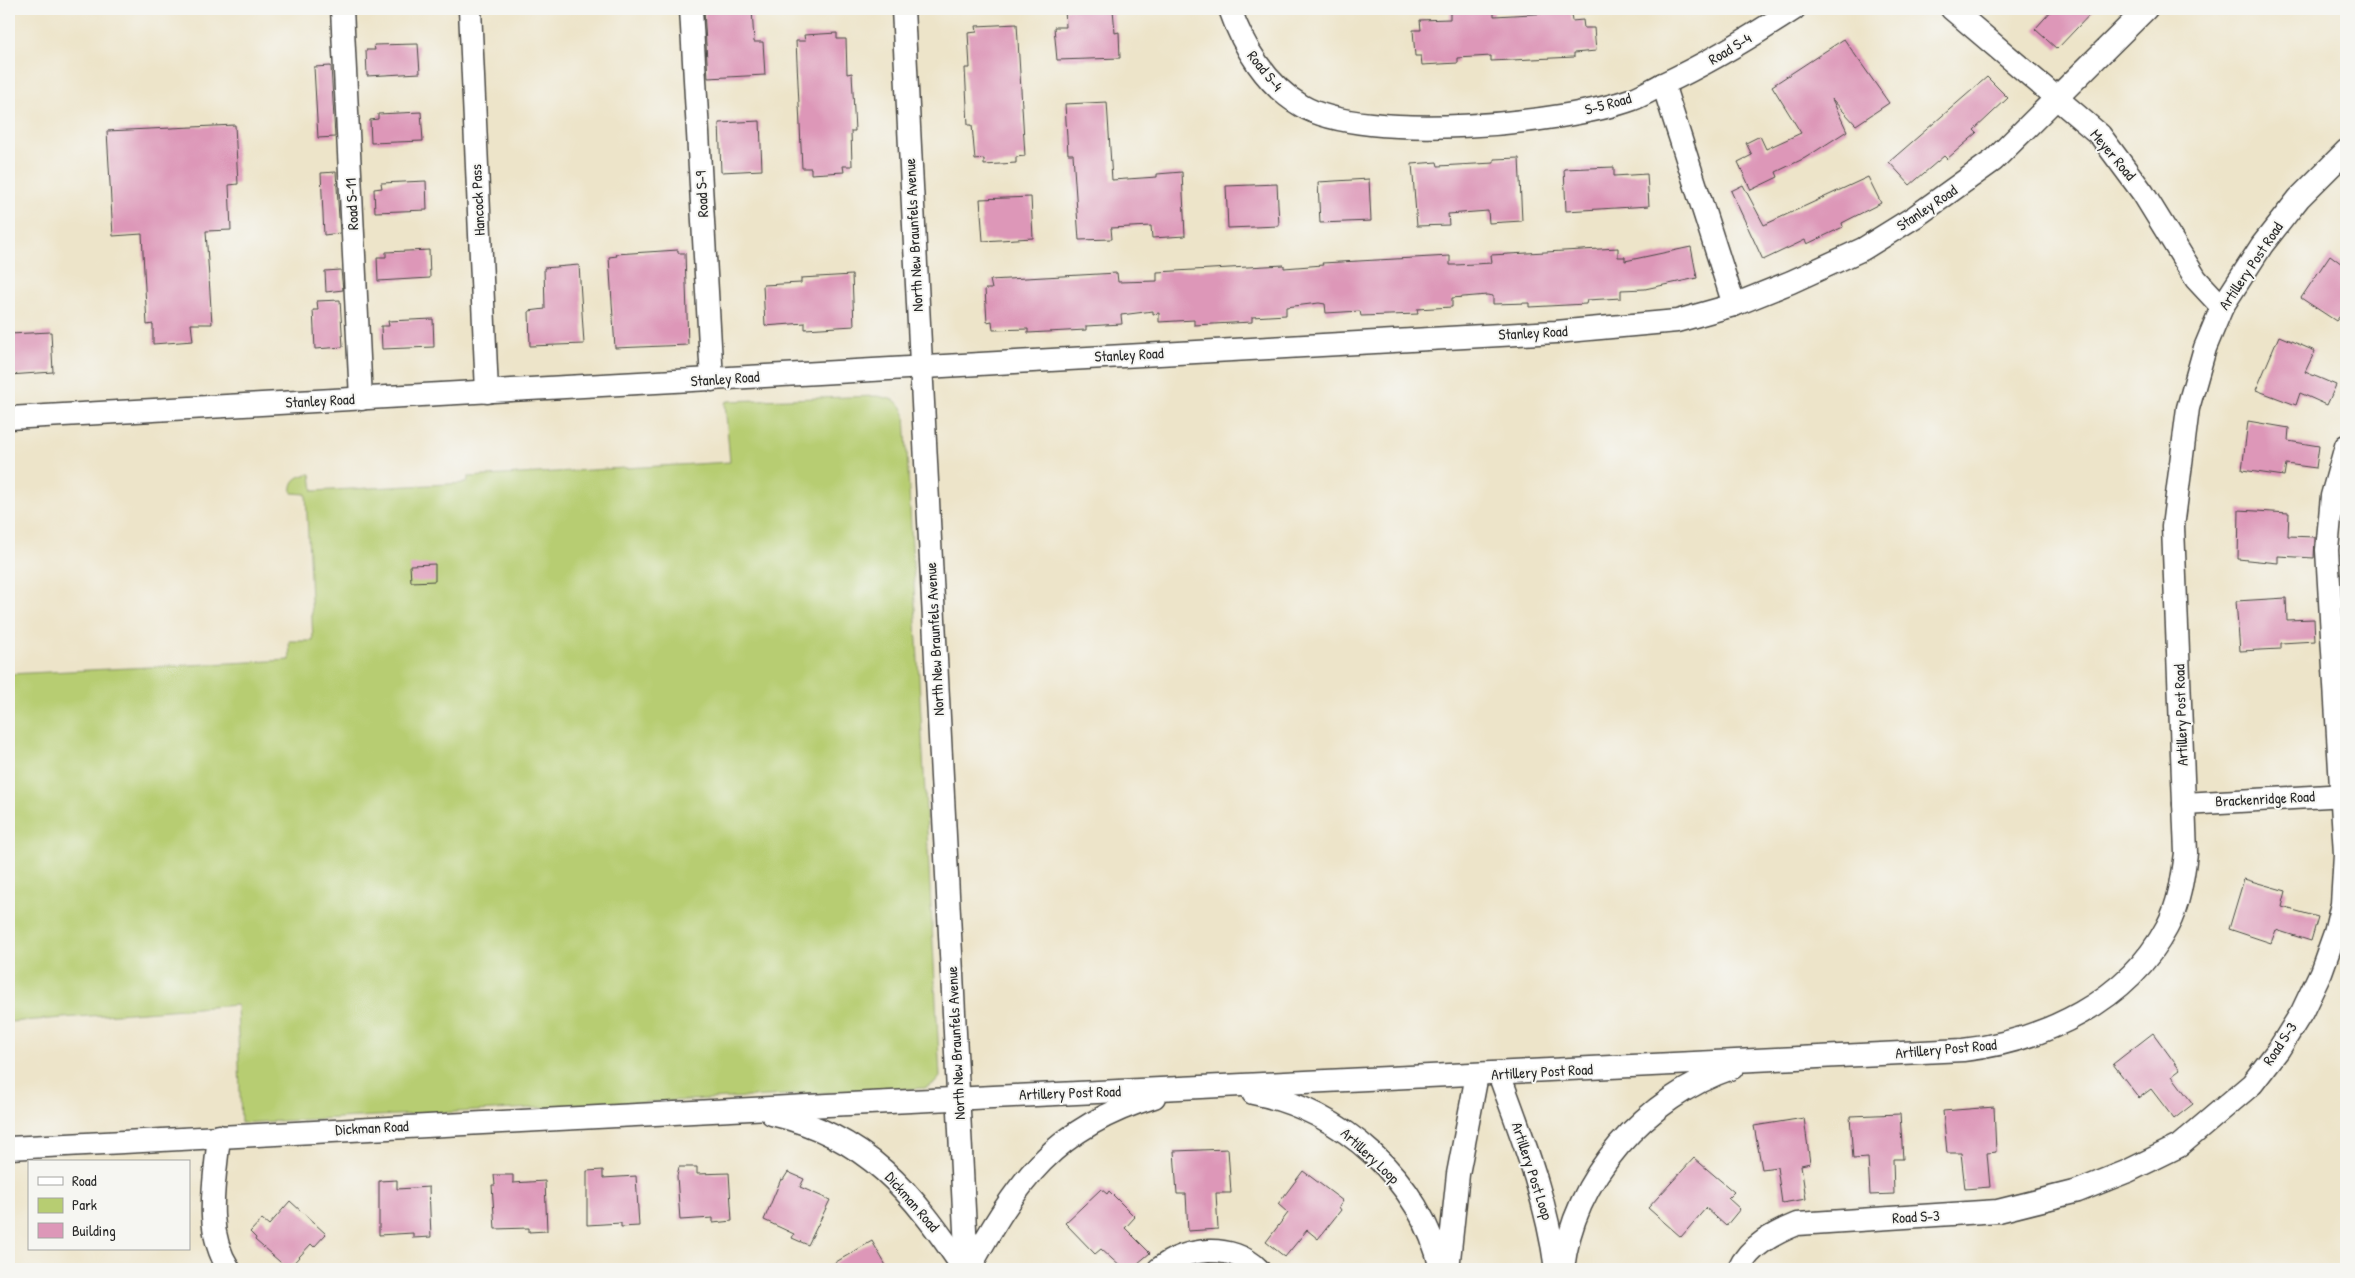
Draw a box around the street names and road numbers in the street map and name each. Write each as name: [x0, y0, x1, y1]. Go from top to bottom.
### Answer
street label: Road S-4: [1704, 27, 1755, 70]
street label: Road S-4: [1243, 46, 1288, 96]
street label: S-5 Road: [1582, 87, 1634, 120]
street label: Meyer Road: [2086, 125, 2141, 185]
street label: North New Braunfels Avenue: [899, 158, 928, 312]
street label: Hancock Pass: [465, 163, 490, 236]
street label: Road S-9: [690, 170, 713, 218]
street label: Road S-11: [340, 178, 363, 230]
street label: Stanley Road: [1892, 179, 1961, 236]
street label: Artillery Post Road: [2213, 218, 2288, 314]
street label: Stanley Road: [1498, 320, 1568, 345]
street label: Stanley Road: [1094, 342, 1164, 367]
street label: Stanley Road: [690, 366, 760, 391]
street label: Stanley Road: [285, 388, 355, 413]
street label: North New Braunfels Avenue: [920, 562, 949, 716]
street label: Artillery Post Road: [2168, 664, 2193, 766]
street label: Brackenridge Road: [2215, 785, 2315, 812]
street label: North New Braunfels Avenue: [941, 966, 970, 1120]
street label: Road S-3: [2258, 1018, 2302, 1069]
street label: Artillery Post Road: [1894, 1034, 1998, 1063]
street label: Artillery Post Road: [1491, 1058, 1594, 1085]
street label: Artillery Post Road: [1019, 1080, 1121, 1105]
street label: Dickman Road: [335, 1115, 409, 1140]
street label: Artillery Post Loop: [1507, 1119, 1558, 1223]
street label: Artillery Loop: [1336, 1123, 1405, 1189]
street label: Dickman Road: [880, 1167, 944, 1236]
street label: Road S-3: [1892, 1205, 1941, 1228]

